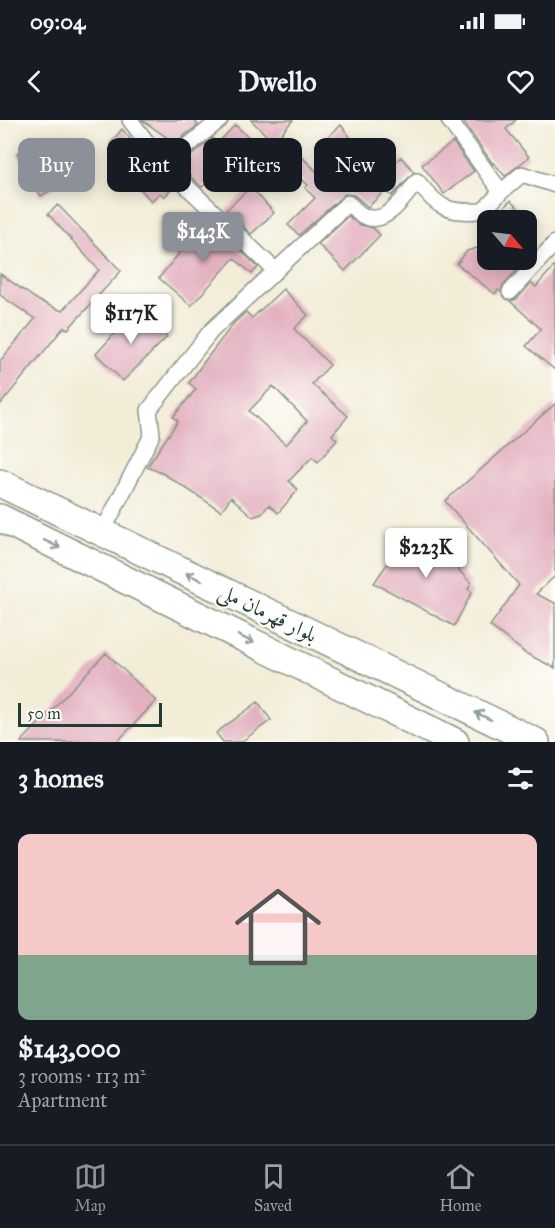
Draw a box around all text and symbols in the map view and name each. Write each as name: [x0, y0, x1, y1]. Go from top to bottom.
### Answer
text: 09:04: [30, 8, 85, 35]
icon: back: [18, 65, 51, 98]
text: Dwello: [238, 65, 317, 98]
icon: heart: [504, 65, 537, 98]
chip: Buy: [18, 138, 95, 192]
chip: Rent: [107, 138, 191, 192]
chip: Filters: [203, 138, 302, 192]
chip: New: [314, 138, 396, 192]
north arrow: [477, 210, 537, 270]
map controls: [477, 210, 537, 270]
pin: $143K: [161, 212, 245, 263]
text: $143K: [176, 219, 230, 243]
pin: $117K: [89, 294, 173, 345]
text: $117K: [105, 301, 157, 325]
pin: $223K: [384, 528, 468, 579]
text: $223K: [399, 535, 453, 559]
one-way arrow: [43, 539, 61, 550]
one-way arrow: [185, 571, 203, 583]
street label: بلوار قهرمان ملی: [213, 578, 322, 651]
one-way arrow: [237, 634, 255, 646]
scale bar: [18, 700, 162, 728]
text: 50 m: [27, 704, 61, 723]
one-way arrow: [475, 710, 493, 722]
text: 3 homes: [18, 762, 104, 794]
icon: filters: [504, 762, 537, 795]
icon: home: [224, 873, 332, 981]
text: $143,000: [18, 1032, 121, 1064]
text: 3 rooms · 113 m²: [18, 1064, 146, 1088]
text: Apartment: [18, 1088, 107, 1112]
tab: Map: [74, 1160, 107, 1215]
tab: Saved: [254, 1160, 292, 1215]
tab: Home: [439, 1160, 481, 1215]

